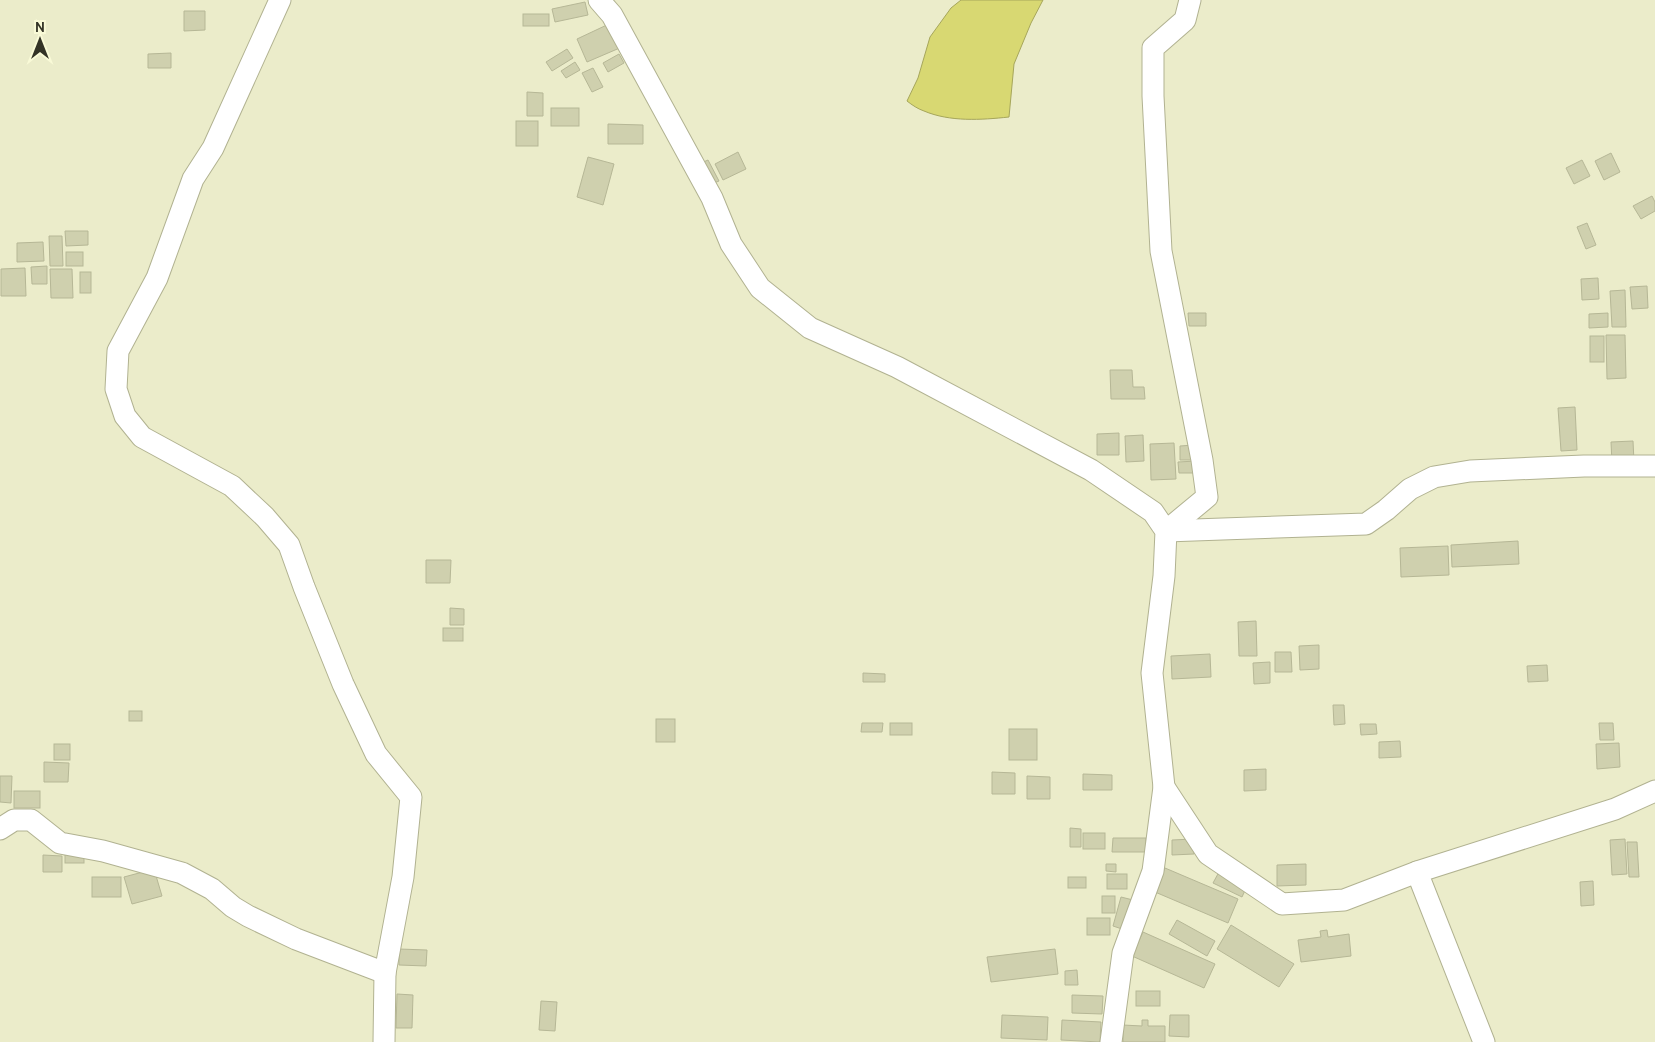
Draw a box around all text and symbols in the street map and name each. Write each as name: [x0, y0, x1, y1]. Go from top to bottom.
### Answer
north arrow: [15, 15, 65, 65]
text: N: [35, 18, 45, 36]

